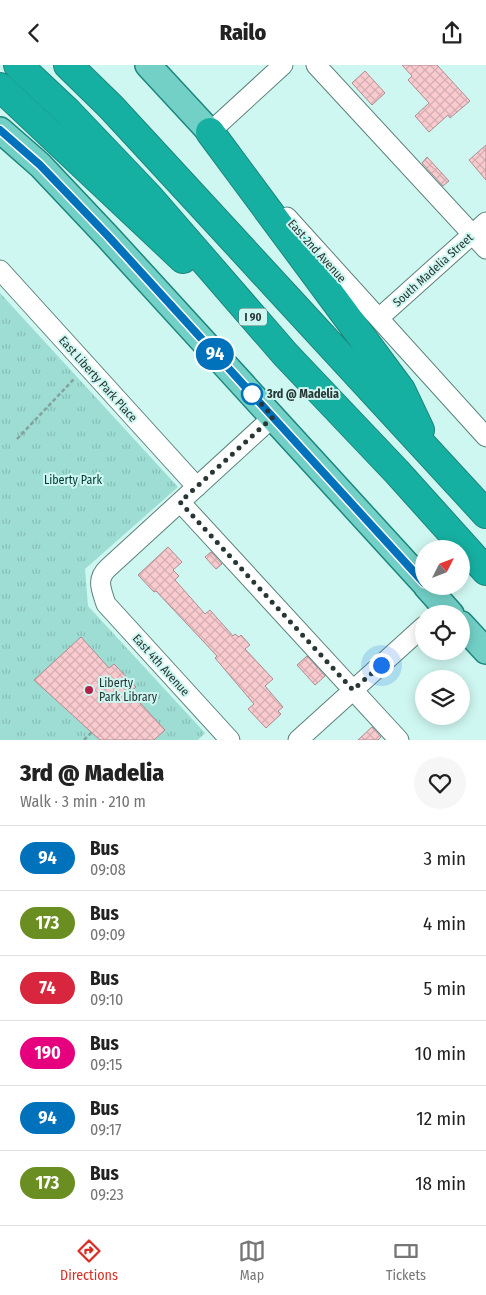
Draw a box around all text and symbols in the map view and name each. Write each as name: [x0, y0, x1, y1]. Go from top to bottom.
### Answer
icon: back: [20, 19, 48, 47]
text: Railo: [220, 19, 266, 46]
icon: share: [438, 19, 466, 47]
street label: East 2nd Avenue: [285, 217, 349, 285]
street label: South Madelia Street: [390, 230, 476, 310]
road number: I 90: [239, 308, 267, 325]
street label: East Liberty Park Place: [56, 333, 140, 425]
line badge: 94: [192, 338, 238, 370]
text: 94: [206, 343, 224, 365]
marker: 3rd @ Madelia: [241, 383, 263, 405]
place label: 3rd @ Madelia: [266, 387, 339, 401]
park label: Liberty Park: [44, 473, 103, 487]
north arrow: [415, 540, 470, 595]
map controls: [415, 540, 470, 725]
button: locate: [415, 605, 470, 660]
street label: East 4th Avenue: [130, 631, 192, 699]
your location: [369, 653, 394, 678]
button: layers: [415, 670, 470, 725]
place label: Liberty Park Library: [99, 676, 158, 704]
marker: Liberty Park Library: [83, 684, 95, 696]
button: heart: [414, 757, 466, 809]
text: 3rd @ Madelia: [20, 759, 164, 787]
text: Walk · 3 min · 210 m: [20, 792, 146, 811]
text: Bus: [90, 837, 119, 860]
text: 94: [38, 847, 57, 869]
text: 3 min: [424, 847, 466, 870]
text: 09:08: [90, 860, 126, 879]
text: Bus: [90, 902, 119, 925]
text: 173: [36, 912, 59, 934]
text: 4 min: [423, 912, 466, 935]
text: 09:09: [90, 925, 125, 944]
text: Bus: [90, 967, 119, 990]
text: 74: [39, 977, 56, 999]
text: 5 min: [423, 977, 466, 1000]
text: 09:10: [90, 990, 123, 1009]
text: Bus: [90, 1032, 119, 1055]
text: 190: [34, 1042, 61, 1064]
text: 10 min: [415, 1042, 466, 1065]
text: 09:15: [90, 1055, 122, 1074]
text: Bus: [90, 1097, 119, 1120]
text: 94: [38, 1107, 57, 1129]
text: 12 min: [416, 1107, 466, 1130]
text: 09:17: [90, 1120, 121, 1139]
text: Bus: [90, 1162, 119, 1185]
text: 173: [36, 1172, 59, 1194]
text: 18 min: [415, 1172, 466, 1195]
text: 09:23: [90, 1185, 124, 1204]
tab: Directions: [60, 1237, 118, 1284]
tab: Map: [238, 1237, 266, 1284]
tab: Tickets: [386, 1237, 426, 1284]

